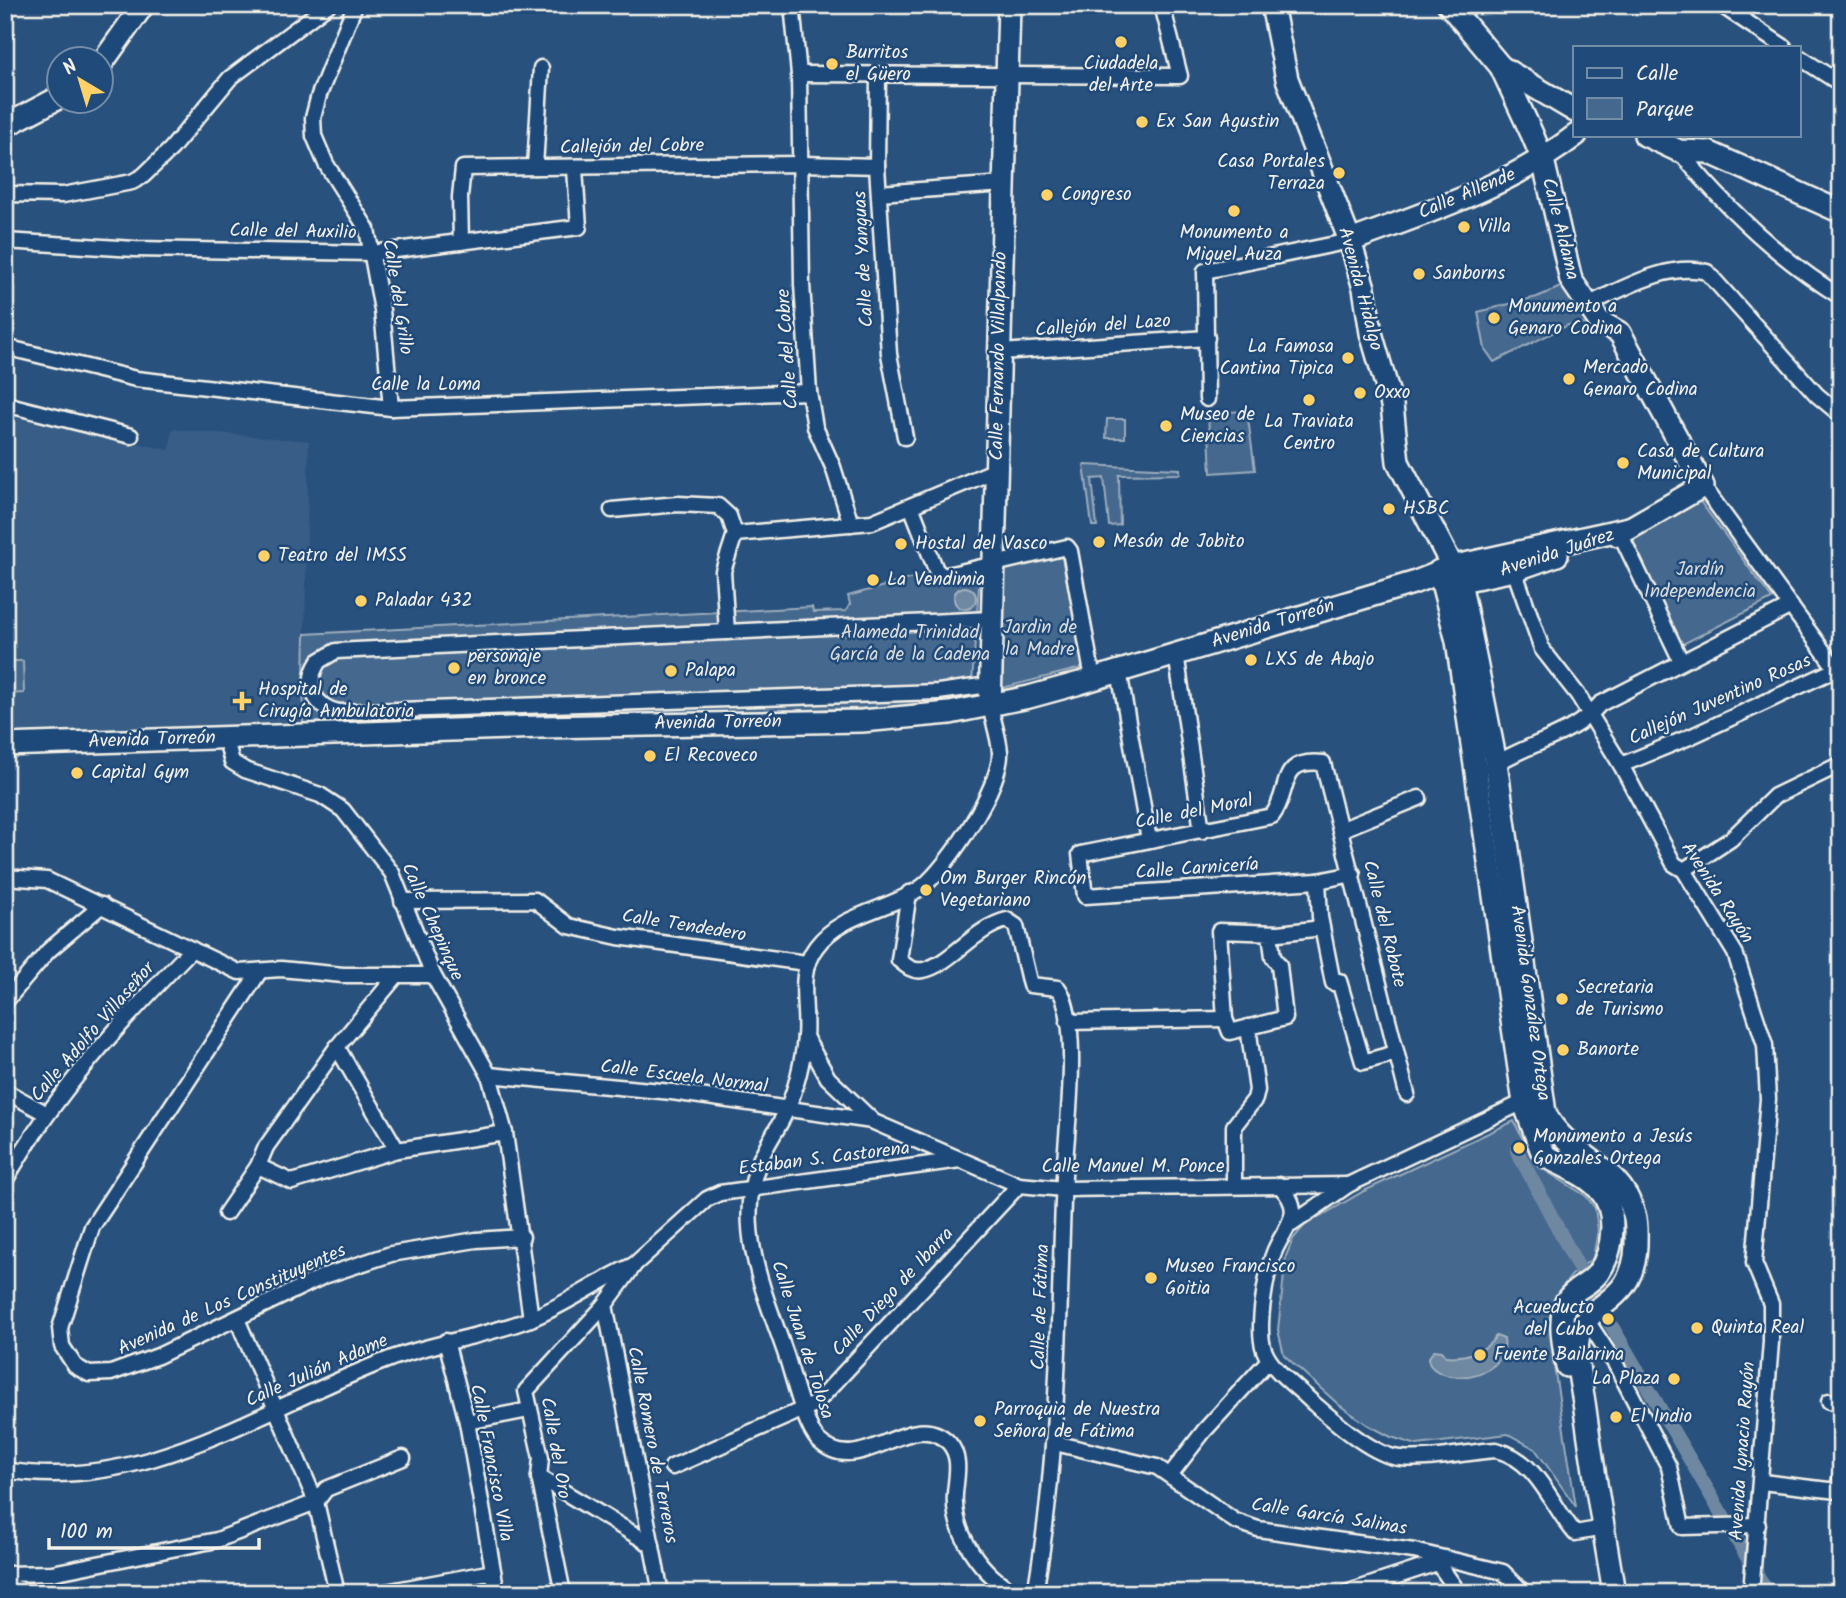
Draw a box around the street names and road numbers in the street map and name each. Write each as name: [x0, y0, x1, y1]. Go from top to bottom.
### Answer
street label: Callejón del Cobre: [560, 131, 705, 163]
street label: Calle Allende: [1414, 160, 1521, 228]
street label: Calle Aldama: [1533, 175, 1587, 283]
street label: Calle de Yanguas: [845, 190, 883, 328]
street label: Calle del Auxilio: [229, 216, 357, 248]
street label: Avenida Hidalgo: [1329, 224, 1391, 354]
street label: Calle del Grillo: [373, 237, 421, 357]
street label: Calle Fernando Villalpando: [982, 251, 1016, 461]
street label: Calle del Cobre: [769, 287, 807, 410]
street label: Callejón del Lazo: [1034, 306, 1172, 346]
street label: Calle la Loma: [371, 370, 481, 400]
street label: Avenida Juárez: [1496, 520, 1618, 586]
street label: Avenida Torreón: [1208, 591, 1338, 657]
street label: Callejón Juventino Rosas: [1624, 646, 1816, 754]
street label: Avenida Torreón: [654, 707, 782, 739]
street label: Avenida Torreón: [88, 723, 216, 757]
street label: Calle del Moral: [1132, 786, 1256, 838]
street label: Avenida Rayón: [1673, 836, 1761, 950]
street label: Calle Carnicería: [1134, 850, 1260, 888]
street label: Calle del Robote: [1354, 857, 1414, 991]
street label: Calle Chepinque: [393, 858, 472, 986]
street label: Calle Tendedero: [620, 901, 748, 951]
street label: Avenida González Ortega: [1501, 903, 1559, 1103]
street label: Calle Adolfo Villaseñor: [23, 954, 164, 1109]
street label: Calle Escuela Normal: [598, 1052, 770, 1102]
street label: Estaban S. Castorena: [737, 1134, 911, 1184]
street label: Calle Manuel M. Ponce: [1042, 1152, 1225, 1182]
street label: Calle Diego de Ibarra: [825, 1220, 961, 1364]
street label: Avenida de Los Constituyentes: [113, 1236, 351, 1364]
street label: Calle de Fátima: [1024, 1243, 1058, 1371]
street label: Calle Juan de Tolosa: [762, 1257, 842, 1423]
street label: Calle Julián Adame: [241, 1326, 394, 1416]
street label: Calle Romero de Terreros: [618, 1344, 686, 1546]
street label: Avenida Ignacio Rayón: [1722, 1360, 1764, 1542]
street label: Calle Francisco Villa: [461, 1382, 521, 1544]
street label: Calle del Oro: [531, 1395, 579, 1501]
street label: Calle García Salinas: [1249, 1490, 1409, 1544]

